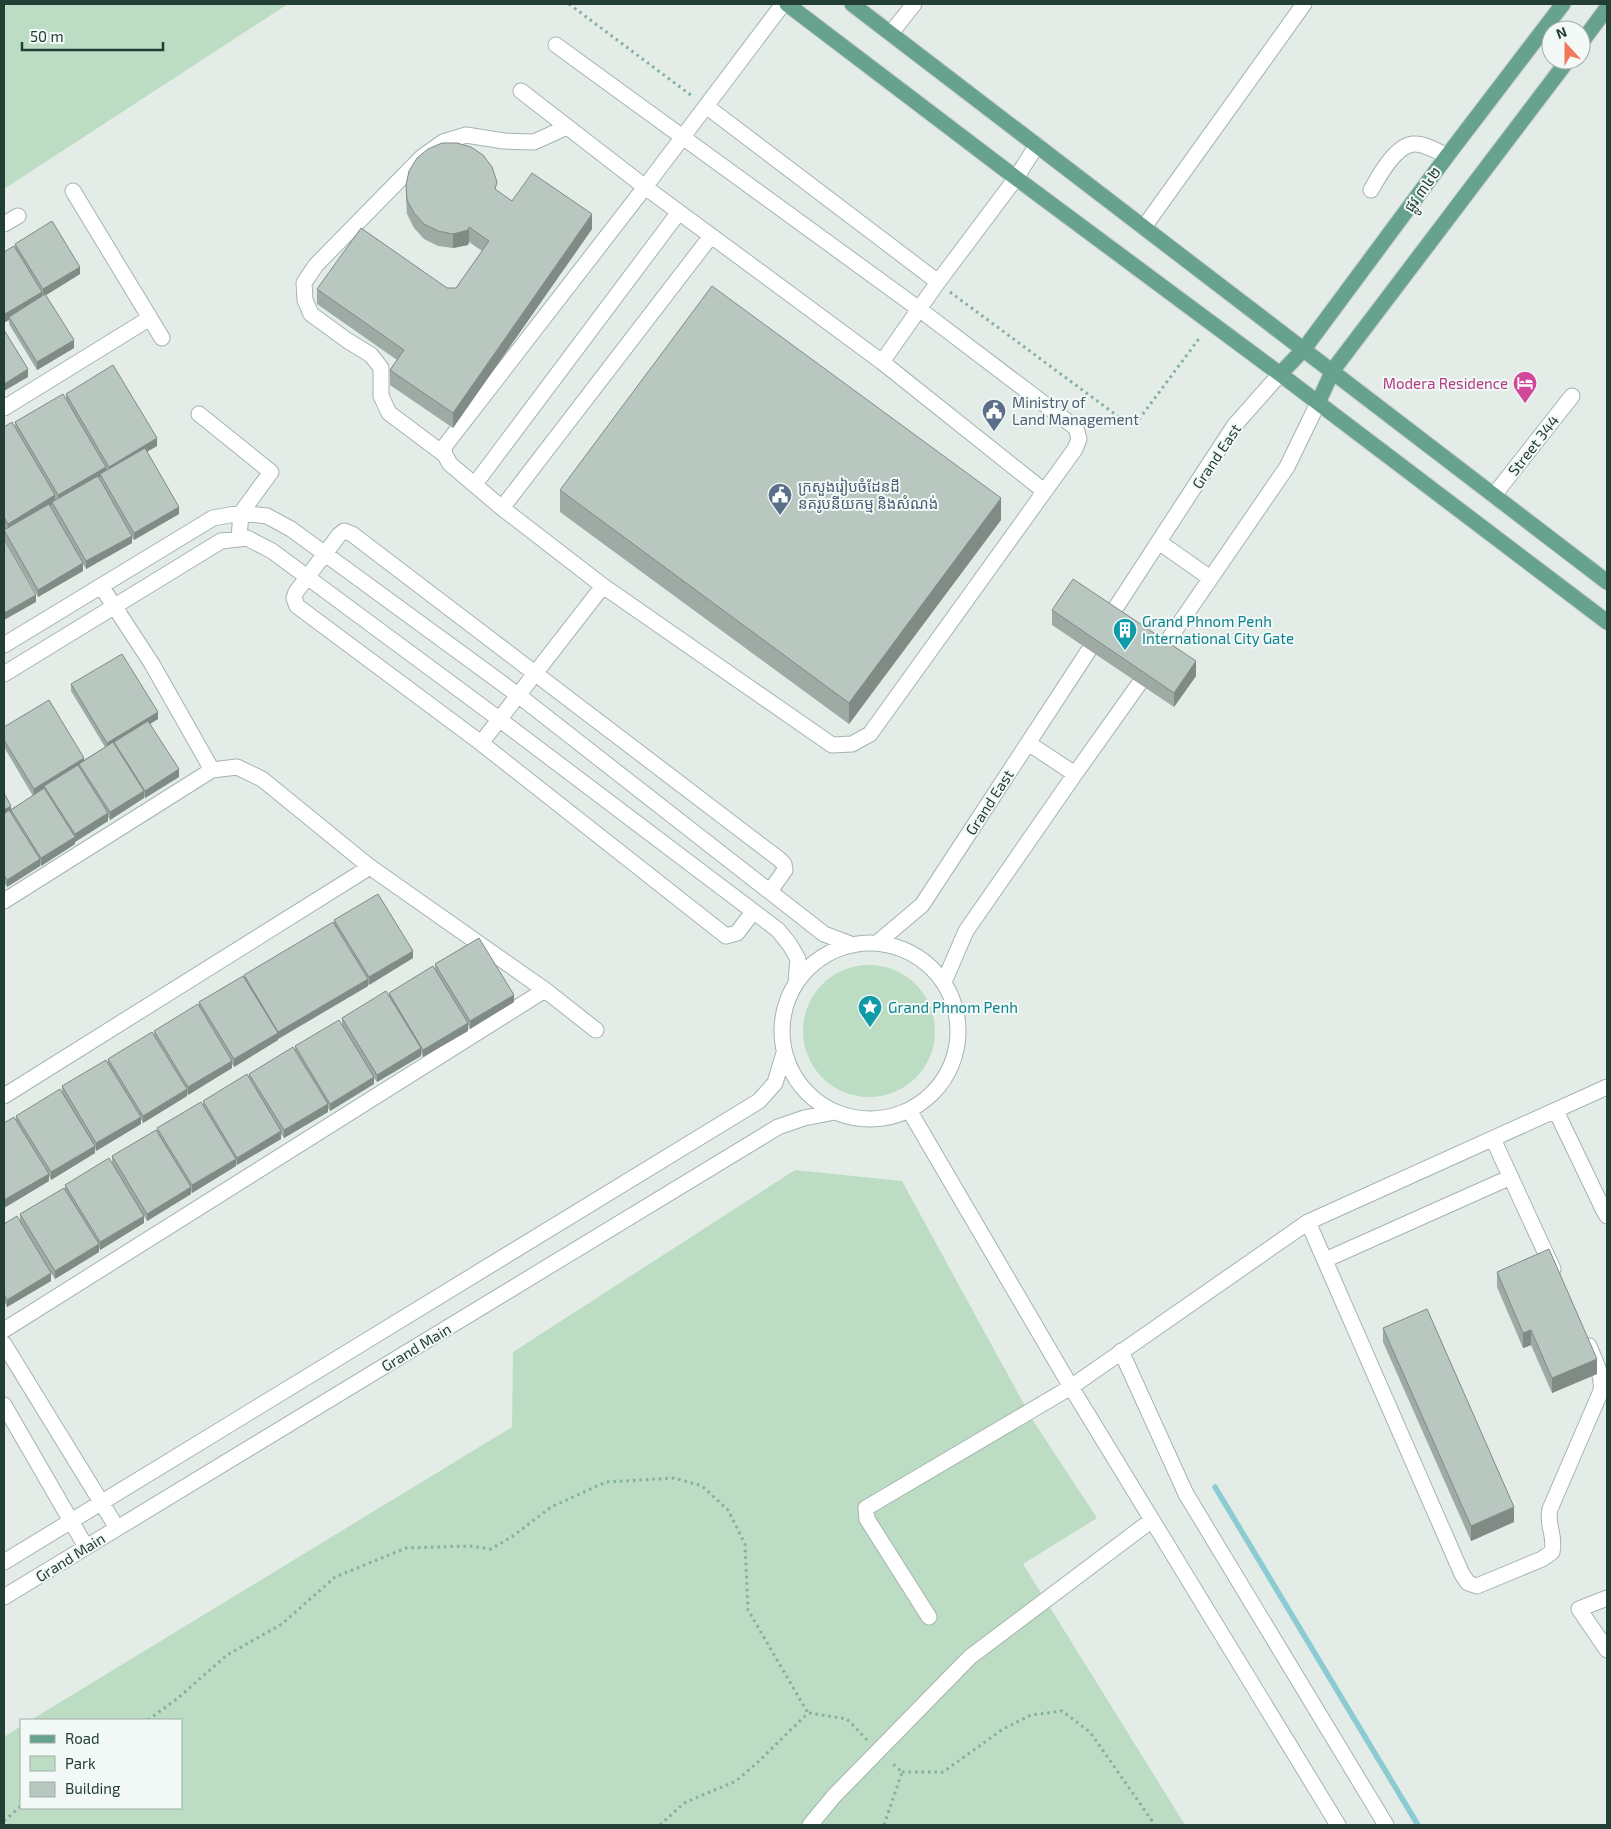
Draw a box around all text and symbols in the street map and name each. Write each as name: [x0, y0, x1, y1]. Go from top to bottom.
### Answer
scale bar: [22, 20, 164, 52]
north arrow: [1541, 20, 1591, 70]
text: N: [1553, 23, 1569, 42]
text: 50 m: [30, 27, 64, 45]
street label: ផ្លូវ ៣៤២: [1400, 163, 1449, 218]
hotel icon: Modera Residence: [1512, 370, 1538, 404]
place label: Modera Residence: [1383, 374, 1508, 392]
place label: Ministry of Land Management: [1012, 393, 1139, 428]
public building icon: Ministry of Land Management: [981, 398, 1007, 432]
street label: Street 344: [1504, 411, 1562, 479]
street label: Grand East: [1188, 420, 1244, 492]
place label: ក្រសួងរៀបចំដែនដី នគរូបនីយកម្ម និងសំណង់: [798, 477, 938, 513]
public building icon: ក្រសួងរៀបចំដែនដី នគរូបនីយកម្ម និងសំណង់: [767, 482, 793, 516]
place label: Grand Phnom Penh International City Gate: [1142, 612, 1294, 647]
building icon: Grand Phnom Penh International City Gate: [1112, 617, 1138, 651]
street label: Grand East: [961, 766, 1017, 838]
place icon: Grand Phnom Penh: [857, 994, 883, 1028]
place label: Grand Phnom Penh: [888, 998, 1018, 1016]
street label: Grand Main: [378, 1319, 454, 1375]
street label: Grand Main: [32, 1529, 108, 1585]
legend: [20, 1719, 182, 1809]
text: Road: [65, 1729, 100, 1747]
text: Park: [65, 1754, 96, 1772]
text: Building: [65, 1779, 121, 1797]

